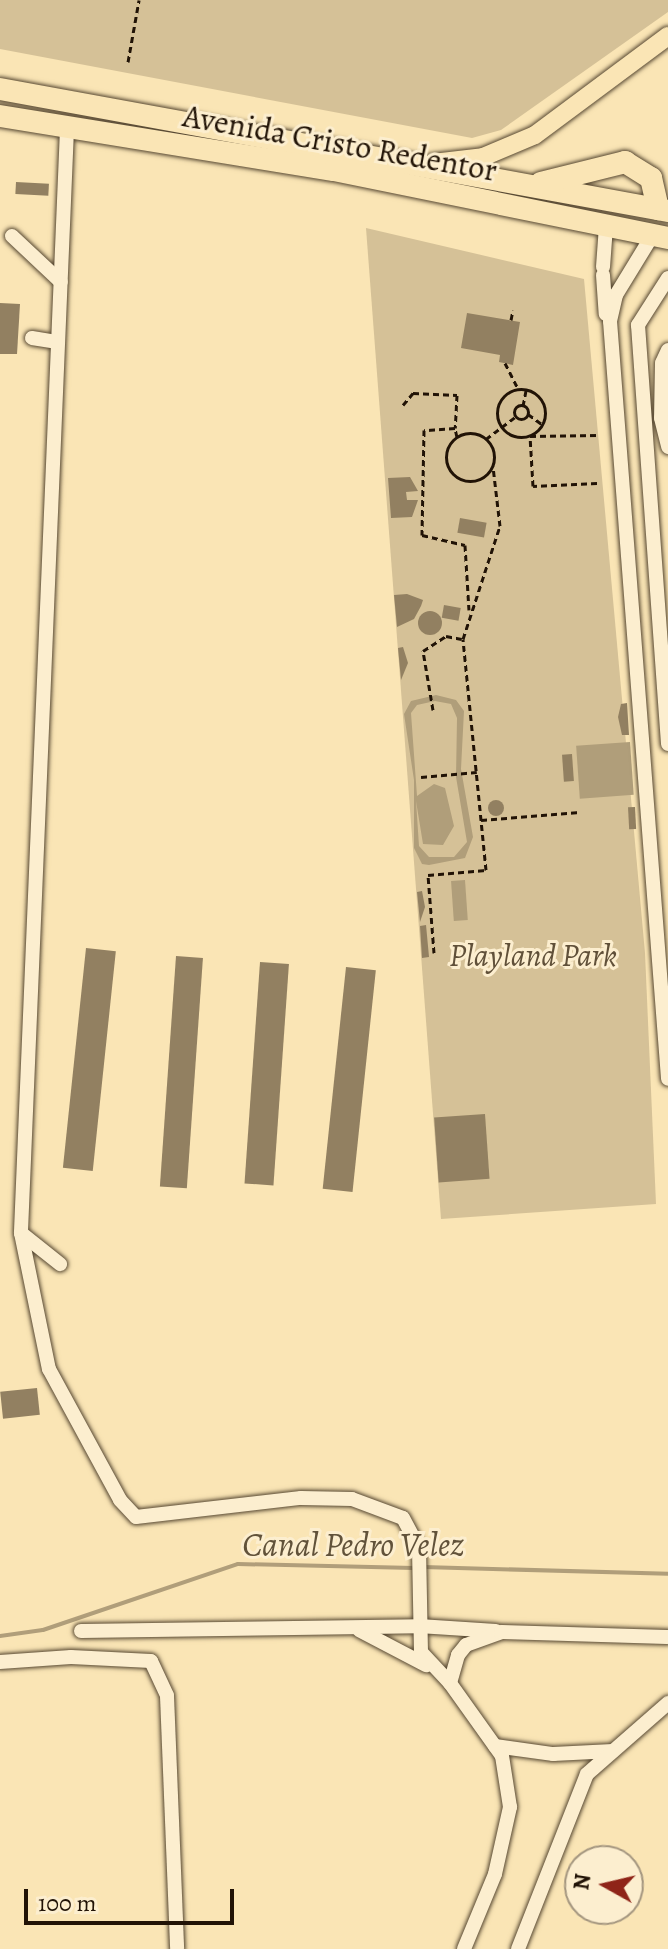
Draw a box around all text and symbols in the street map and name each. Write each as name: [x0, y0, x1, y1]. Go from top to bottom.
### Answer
street label: Avenida Cristo Redentor: [180, 96, 500, 190]
park label: Playland Park: [449, 936, 617, 974]
water label: Canal Pedro Velez: [242, 1525, 464, 1565]
north arrow: [564, 1845, 644, 1925]
text: N: [566, 1872, 598, 1892]
scale bar: [28, 1873, 238, 1923]
text: 100 m: [38, 1887, 97, 1919]

